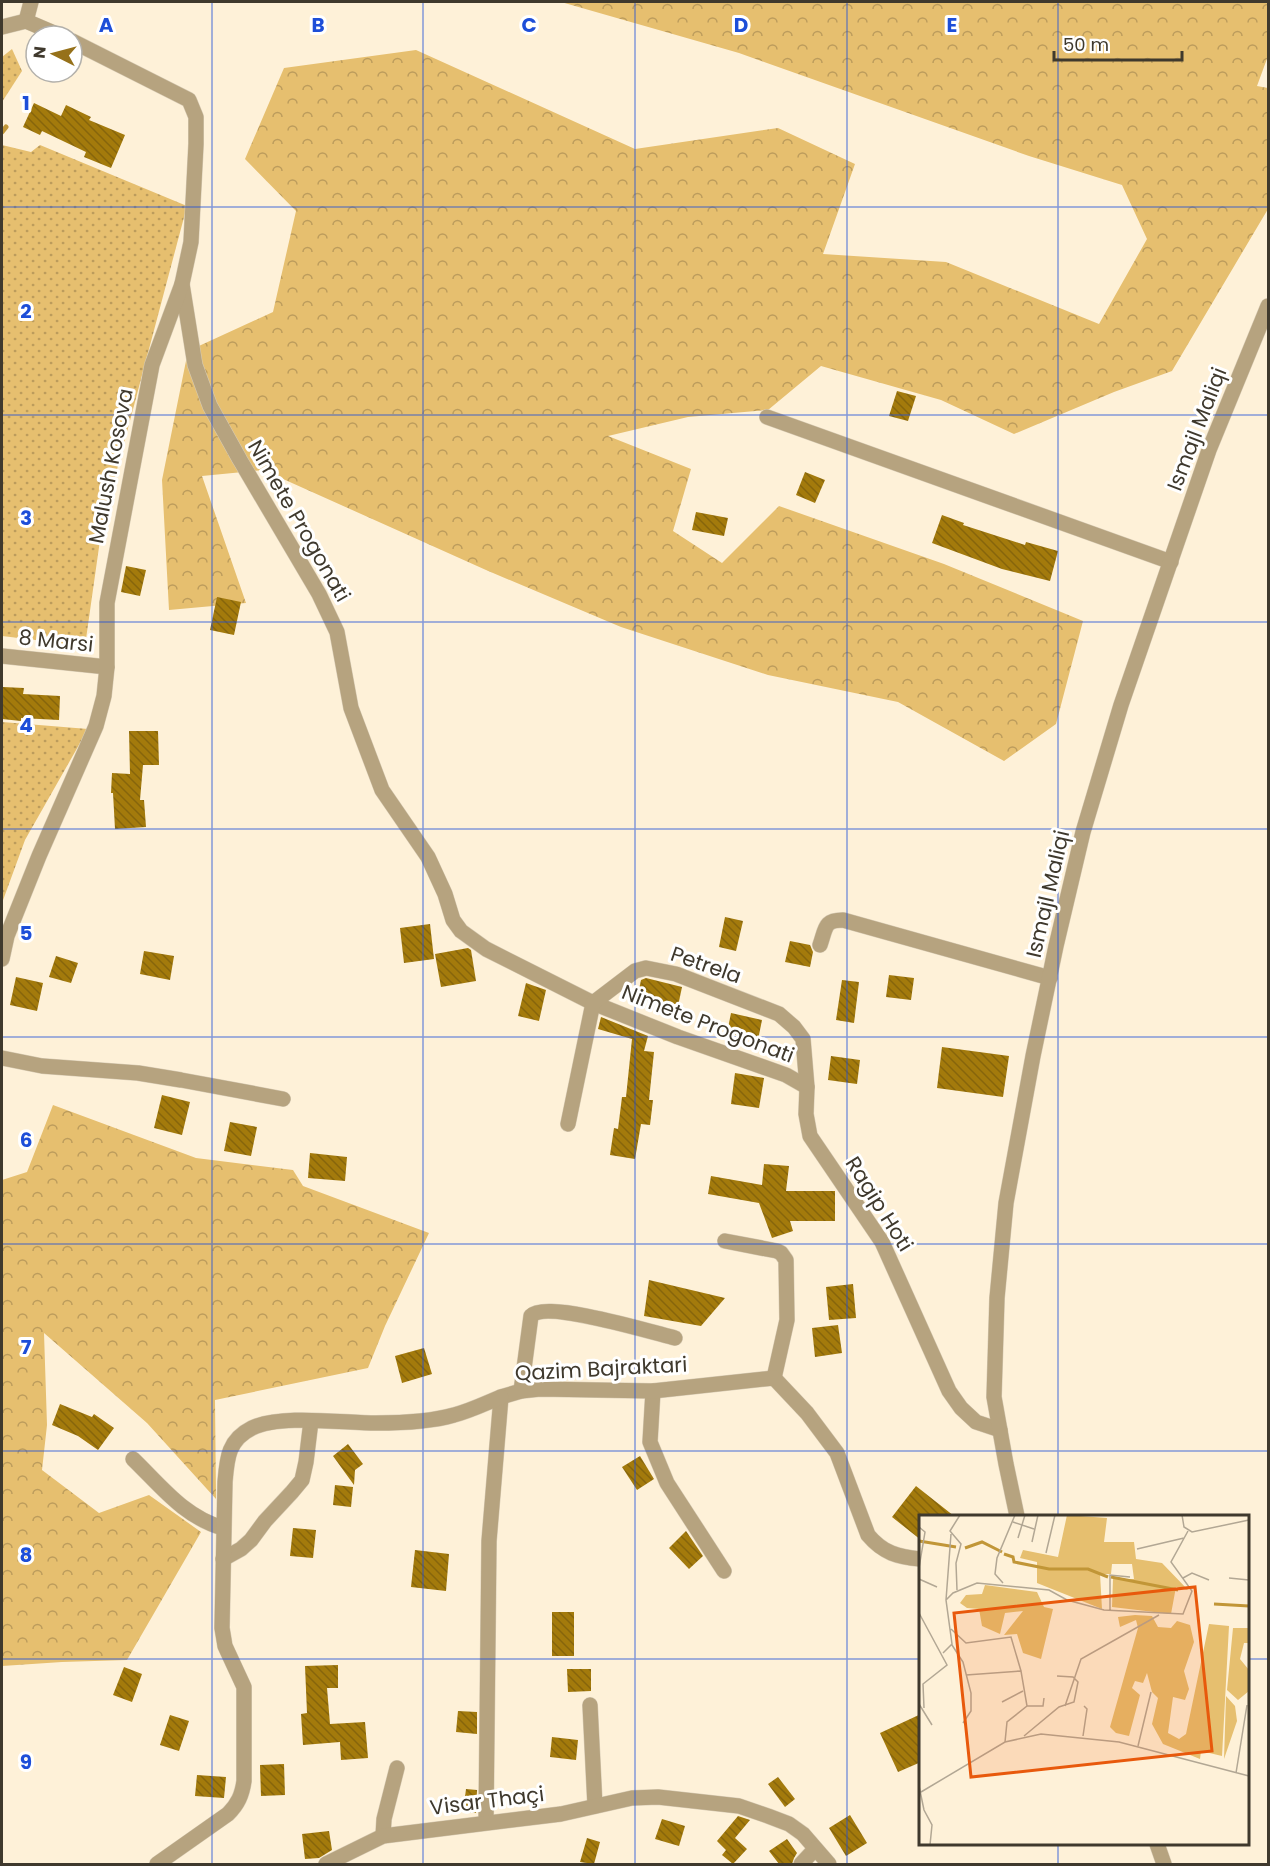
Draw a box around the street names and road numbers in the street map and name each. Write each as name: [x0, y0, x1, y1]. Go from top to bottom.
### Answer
street label: Ismajl Maliqi: [1160, 363, 1233, 495]
street label: Malush Kosova: [81, 386, 140, 546]
street label: Nimete Progonati: [241, 435, 358, 607]
street label: 8 Marsi: [17, 622, 95, 659]
street label: Ismajl Maliqi: [1019, 827, 1076, 960]
street label: Petrela: [667, 939, 745, 990]
street label: Nimete Progonati: [618, 977, 799, 1070]
street label: Ragip Hoti: [839, 1151, 920, 1257]
street label: Qazim Bajraktari: [514, 1350, 688, 1387]
street label: Visar Thaçi: [428, 1779, 546, 1822]

